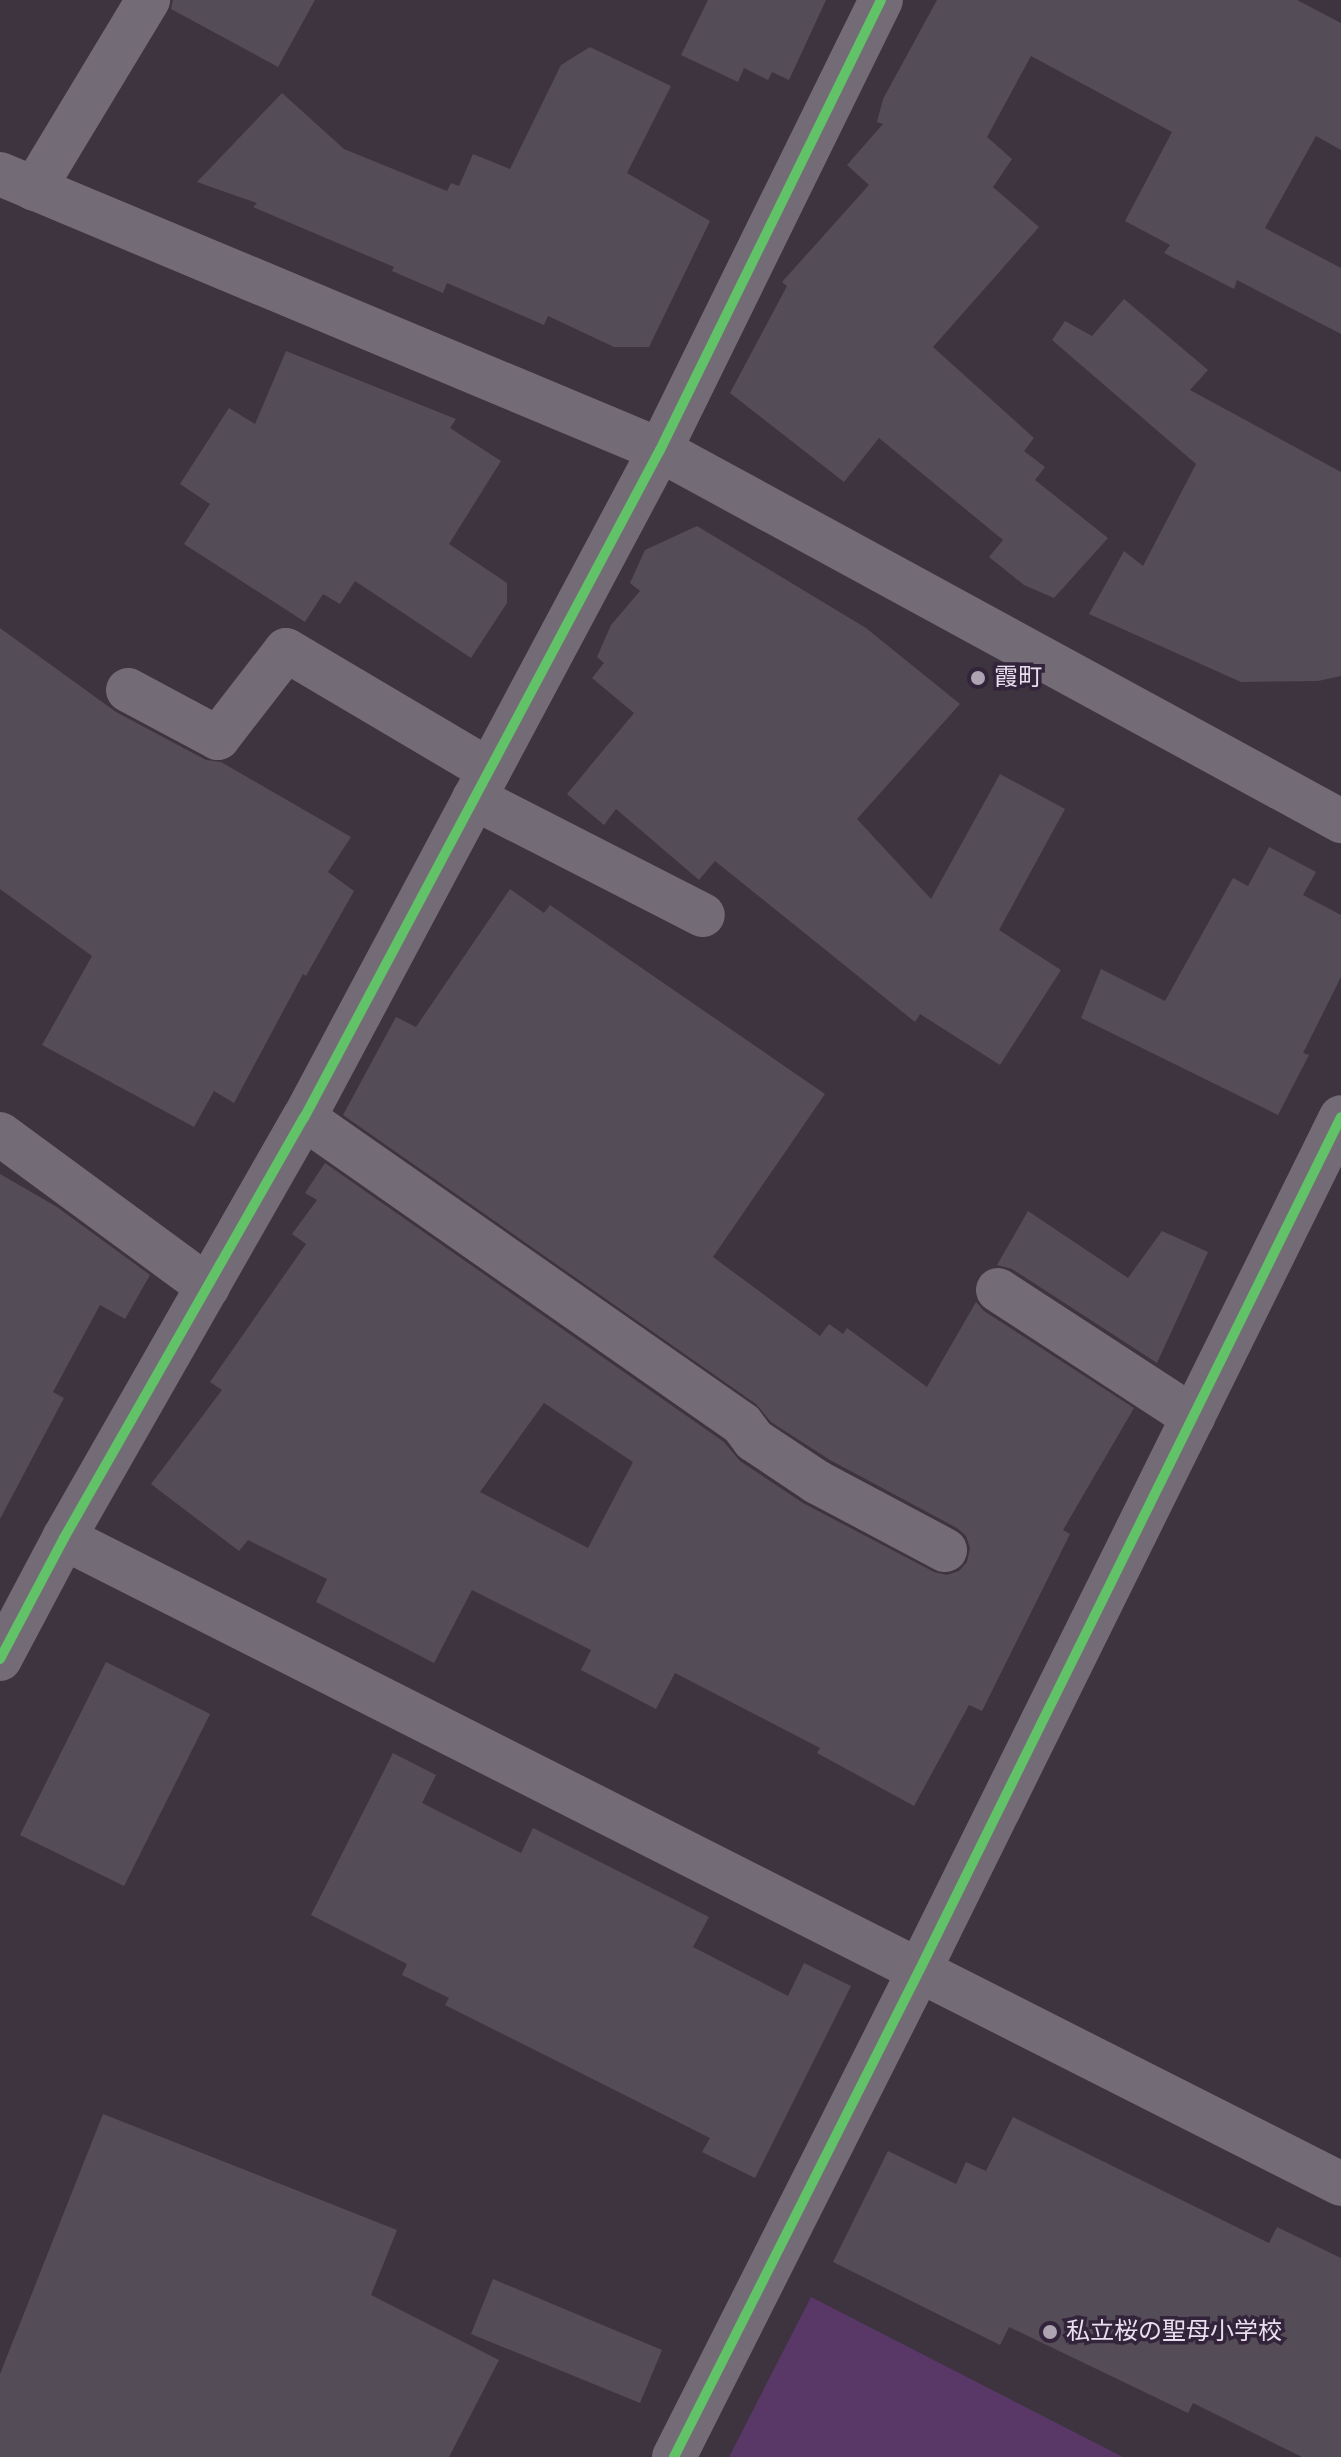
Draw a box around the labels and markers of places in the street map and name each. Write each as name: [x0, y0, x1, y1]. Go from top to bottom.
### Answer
place label: 霞町: [994, 664, 1042, 692]
marker: 霞町: [969, 669, 987, 687]
place label: 私立桜の聖母小学校: [1066, 2318, 1282, 2346]
marker: 私立桜の聖母小学校: [1041, 2323, 1059, 2341]

